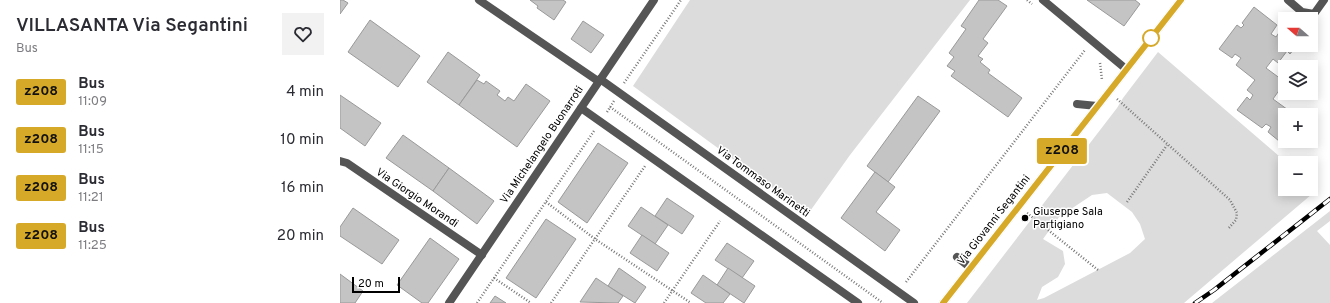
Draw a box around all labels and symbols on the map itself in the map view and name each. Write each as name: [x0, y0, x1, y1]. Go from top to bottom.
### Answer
north arrow: [1278, 12, 1318, 52]
unlabelled marker: [1142, 29, 1160, 47]
street label: Via Michelangelo Buonarroti: [497, 83, 587, 207]
line badge: z208: [1034, 138, 1090, 164]
street label: Via Tommaso Marinetti: [714, 143, 812, 221]
street label: Via Giorgio Morandi: [373, 165, 461, 231]
street label: Via Giovanni Segantini: [954, 172, 1034, 268]
place label: Giuseppe Sala Partigiano: [1033, 205, 1103, 232]
marker: Giuseppe Sala Partigiano: [1020, 213, 1030, 223]
scale bar: [352, 275, 400, 294]

